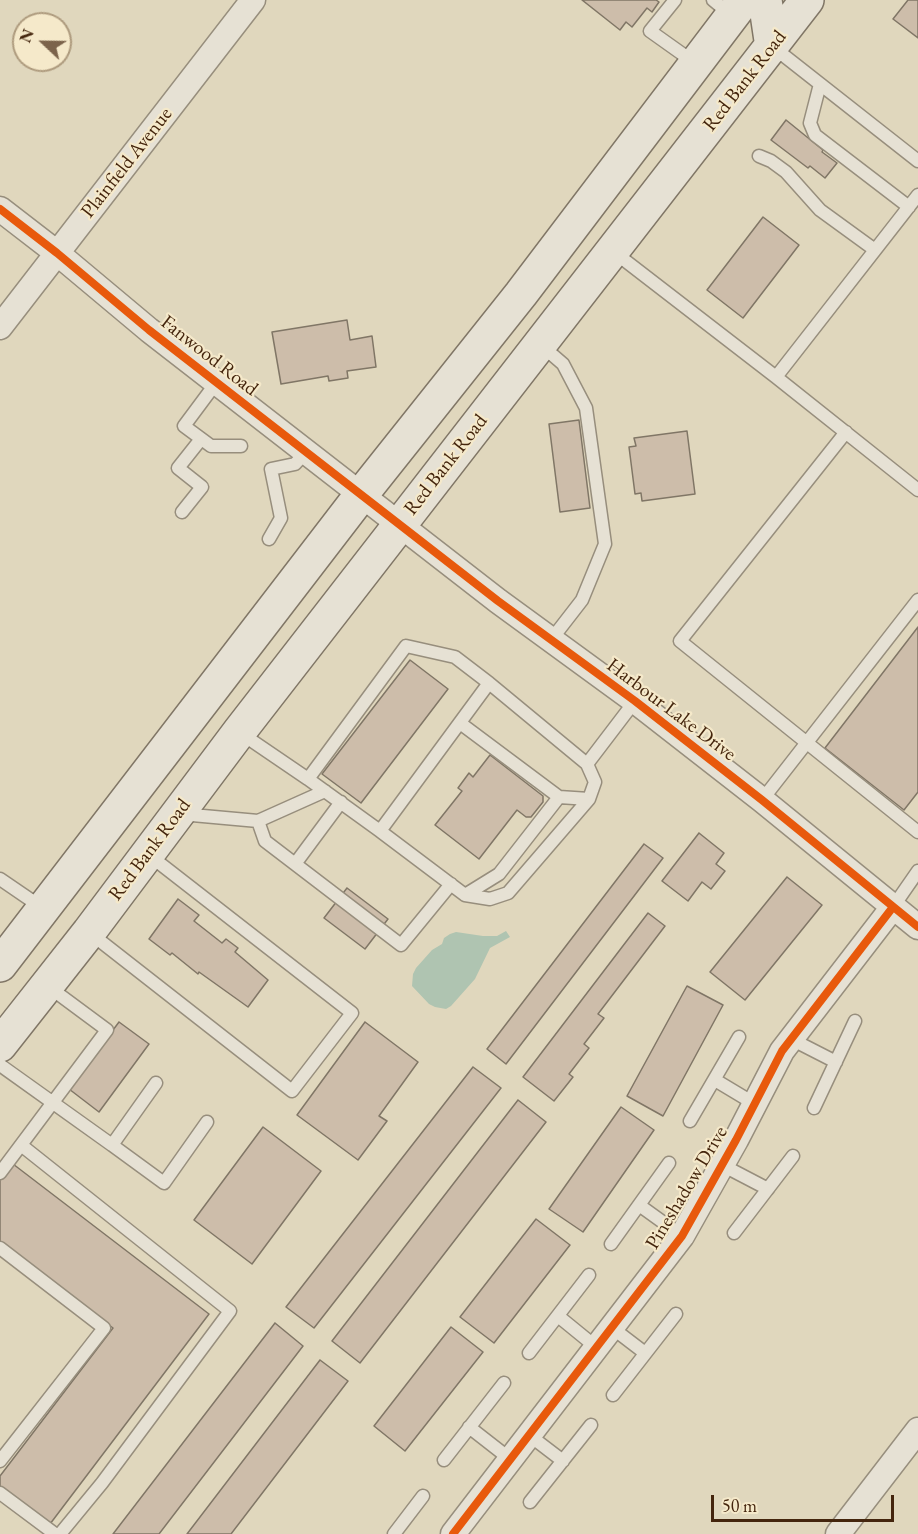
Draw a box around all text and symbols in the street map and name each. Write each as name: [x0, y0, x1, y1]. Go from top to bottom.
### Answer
north arrow: [12, 12, 72, 72]
text: N: [15, 26, 39, 46]
street label: Red Bank Road: [698, 26, 792, 136]
street label: Plainfield Avenue: [76, 103, 178, 223]
street label: Fanwood Road: [156, 311, 262, 401]
street label: Red Bank Road: [399, 410, 493, 520]
street label: Harbour Lake Drive: [602, 654, 740, 766]
street label: Red Bank Road: [104, 794, 196, 906]
street label: Pineshadow Drive: [641, 1122, 733, 1254]
scale bar: [714, 1483, 897, 1521]
text: 50 m: [722, 1494, 757, 1517]

